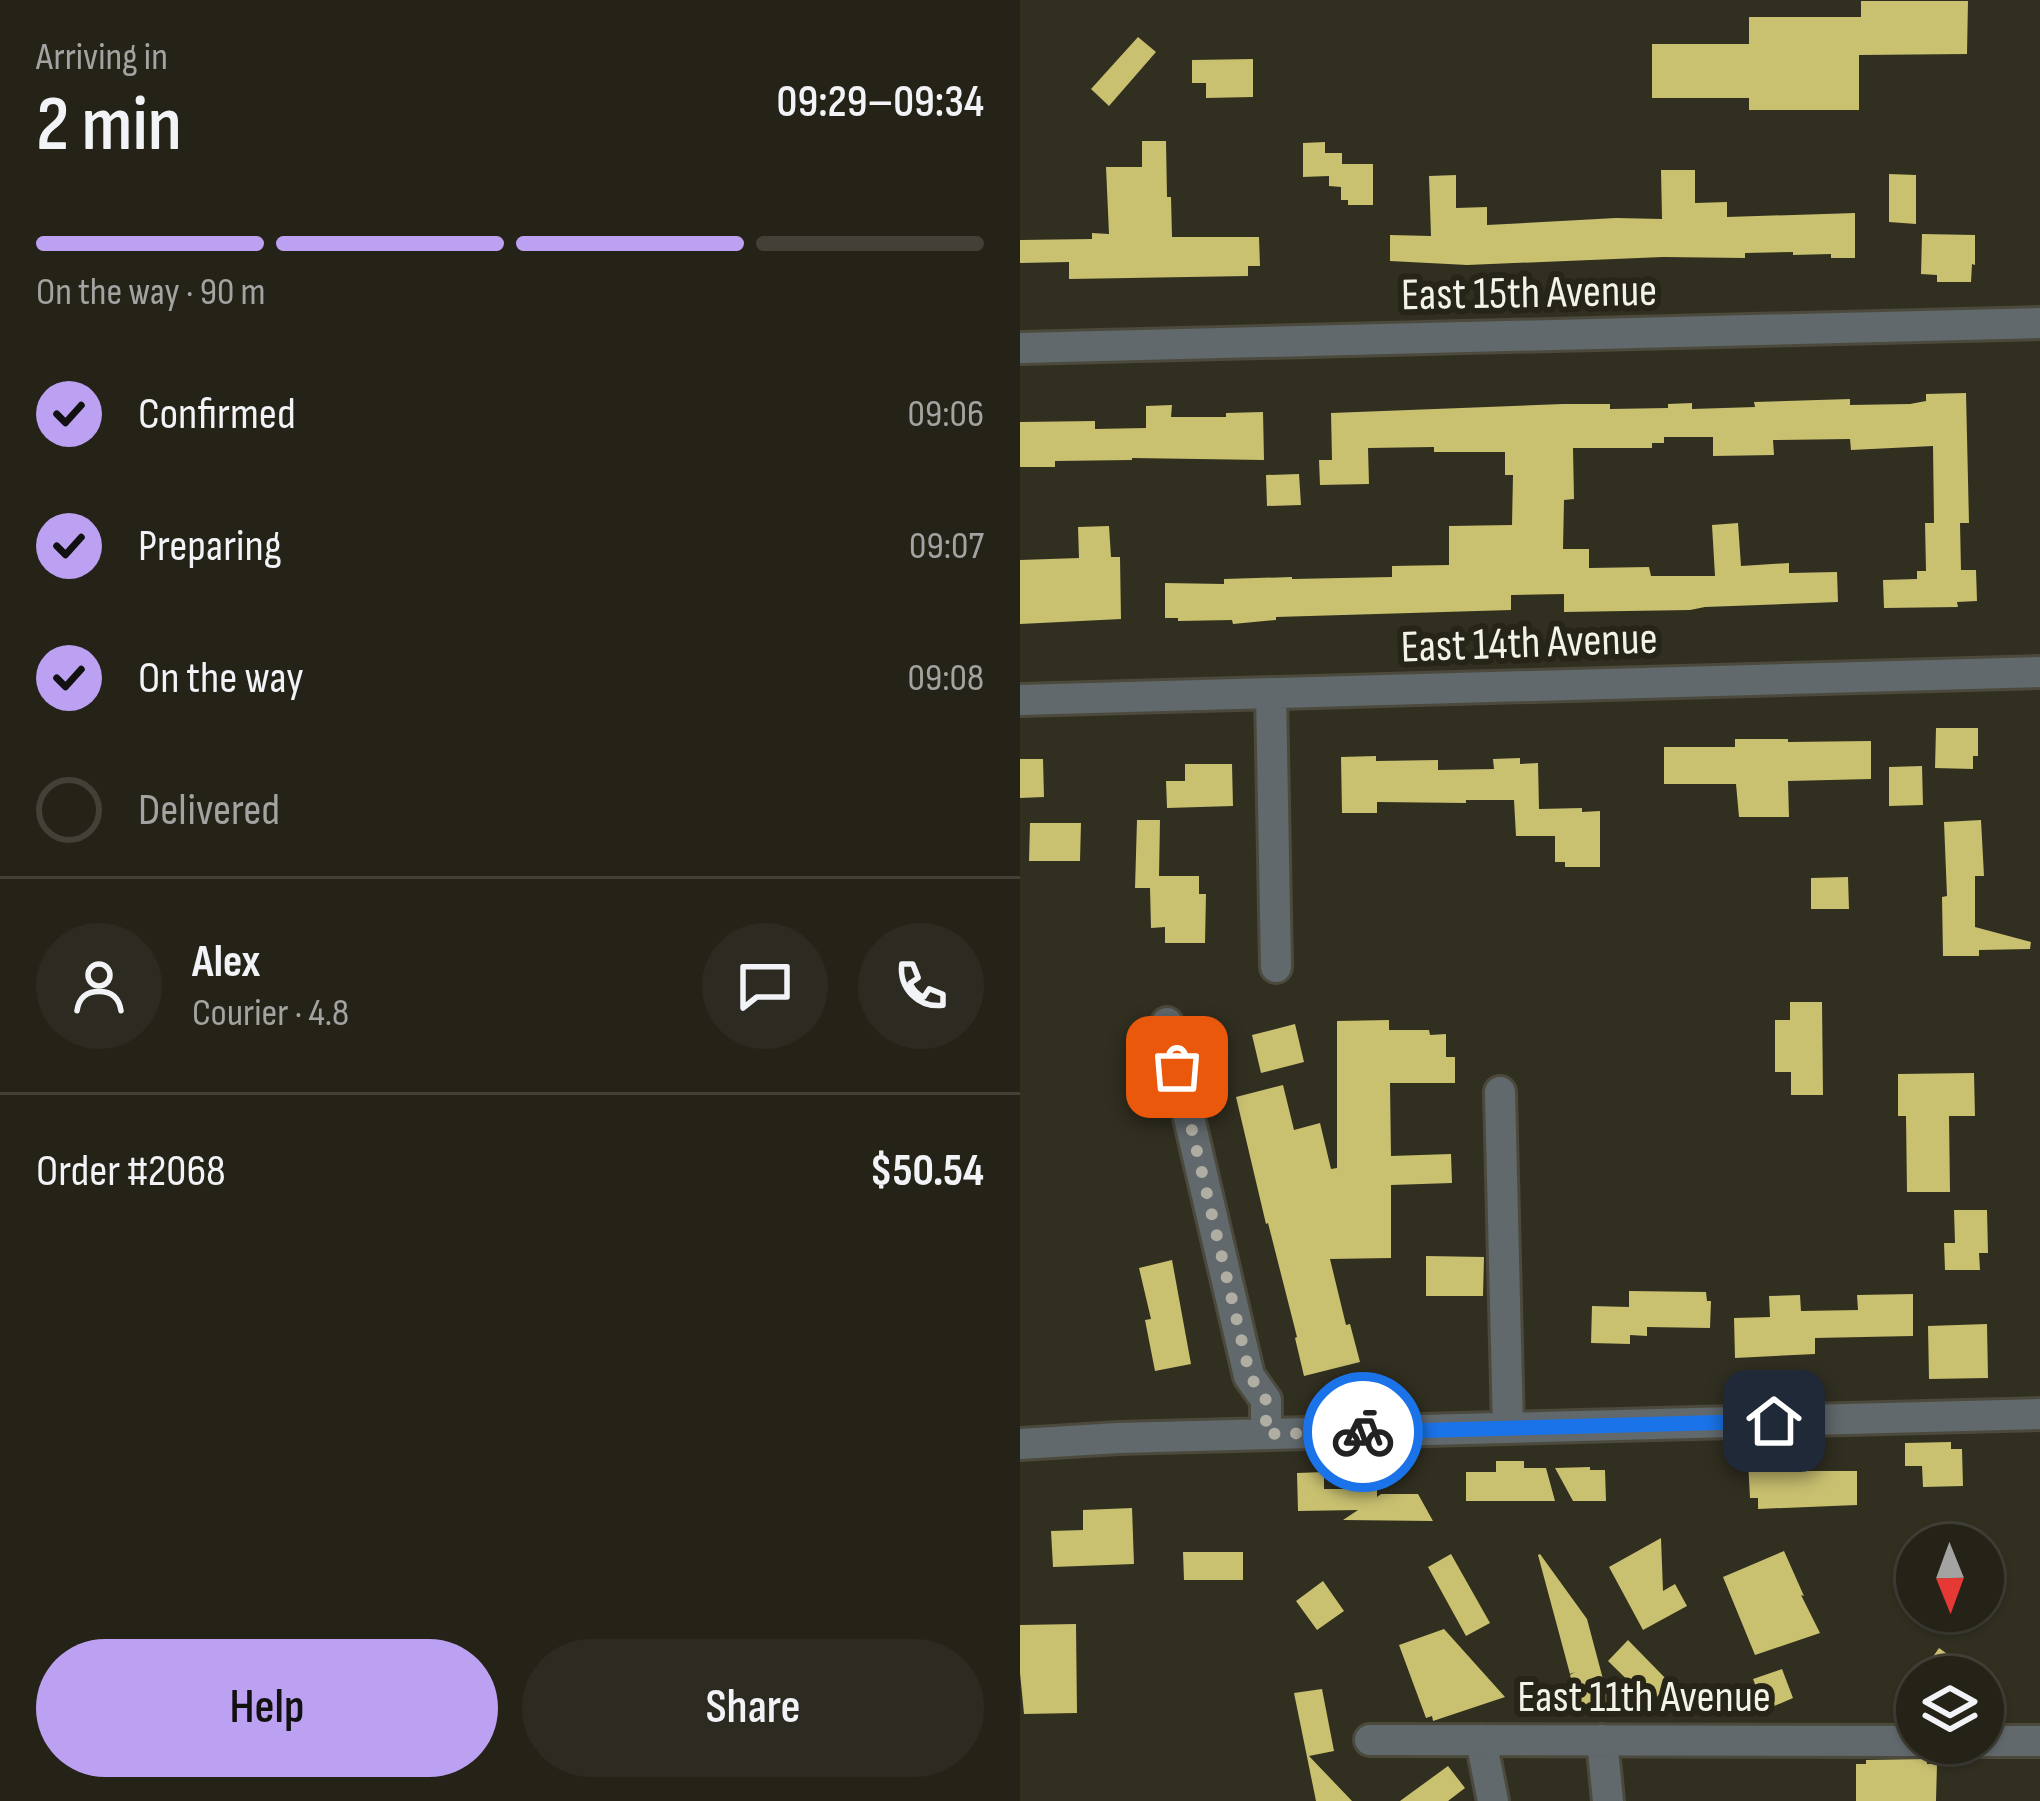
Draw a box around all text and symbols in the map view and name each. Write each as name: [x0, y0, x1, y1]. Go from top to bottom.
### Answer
text: Arriving in: [36, 34, 168, 81]
text: 09:29–09:34: [777, 75, 984, 130]
text: 2 min: [36, 79, 182, 172]
street label: East 15th Avenue: [1400, 264, 1658, 323]
text: On the way · 90 m: [36, 269, 266, 316]
icon: check: [36, 381, 102, 447]
text: Confirmed: [138, 387, 296, 442]
text: 09:06: [908, 391, 984, 438]
icon: check: [36, 513, 102, 579]
text: Preparing: [138, 519, 282, 574]
text: 09:07: [909, 523, 984, 570]
street label: East 14th Avenue: [1400, 612, 1658, 675]
icon: check: [36, 645, 102, 711]
text: On the way: [138, 651, 304, 706]
text: 09:08: [908, 655, 984, 702]
text: Delivered: [138, 783, 280, 838]
button: person: [36, 923, 162, 1049]
button: chat: [702, 923, 828, 1049]
button: phone: [858, 923, 984, 1049]
text: Alex: [192, 935, 260, 990]
text: Courier · 4.8: [192, 990, 349, 1037]
pin: [1126, 1016, 1228, 1118]
icon: bag: [1144, 1034, 1210, 1100]
text: Order #2068: [36, 1144, 226, 1199]
text: $50.54: [870, 1144, 984, 1199]
pin: [1723, 1370, 1825, 1472]
courier: [1303, 1372, 1423, 1492]
icon: home: [1741, 1388, 1807, 1454]
icon: bike: [1330, 1399, 1396, 1465]
north arrow: [1896, 1524, 2004, 1632]
map controls: [1896, 1524, 2004, 1764]
button: Help: [36, 1639, 498, 1777]
button: Share: [522, 1639, 984, 1777]
button: layers: [1896, 1656, 2004, 1764]
street label: East 11th Avenue: [1517, 1670, 1771, 1725]

